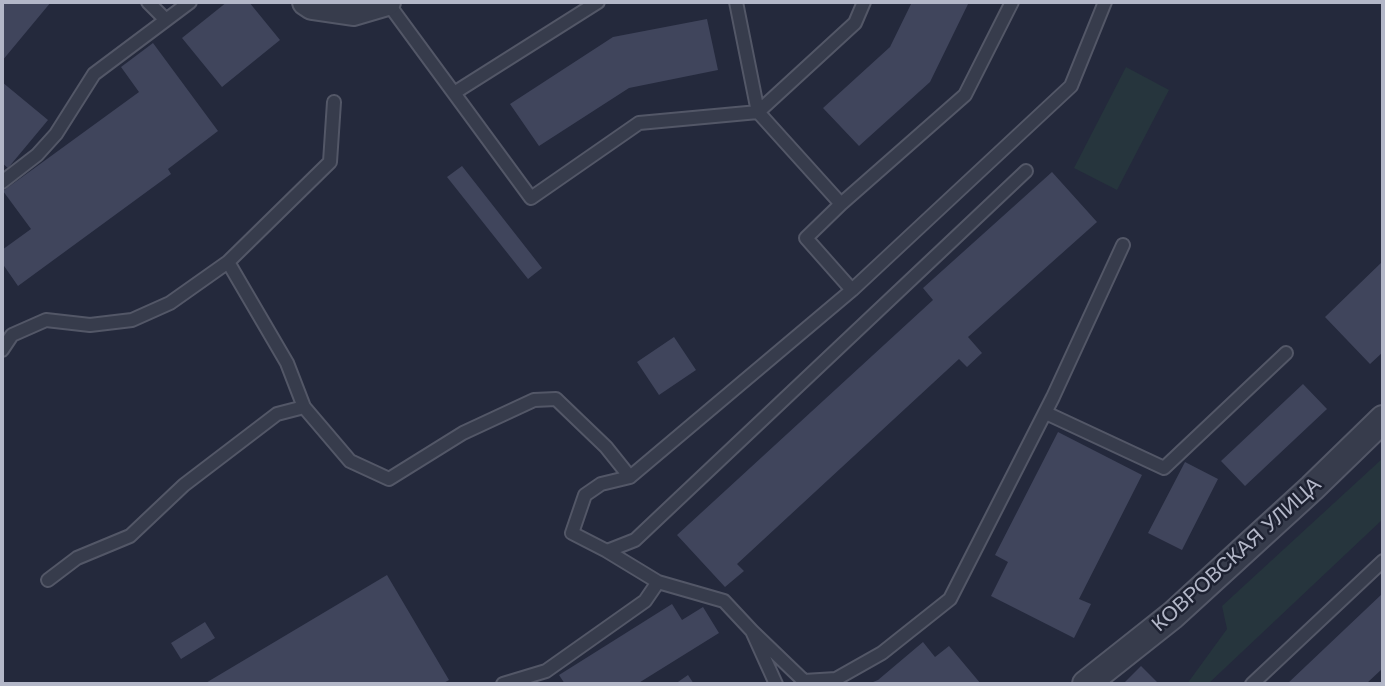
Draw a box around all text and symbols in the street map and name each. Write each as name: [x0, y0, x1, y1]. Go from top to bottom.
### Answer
street label: КОВРОВСКАЯ УЛИЦА: [1147, 472, 1327, 638]

